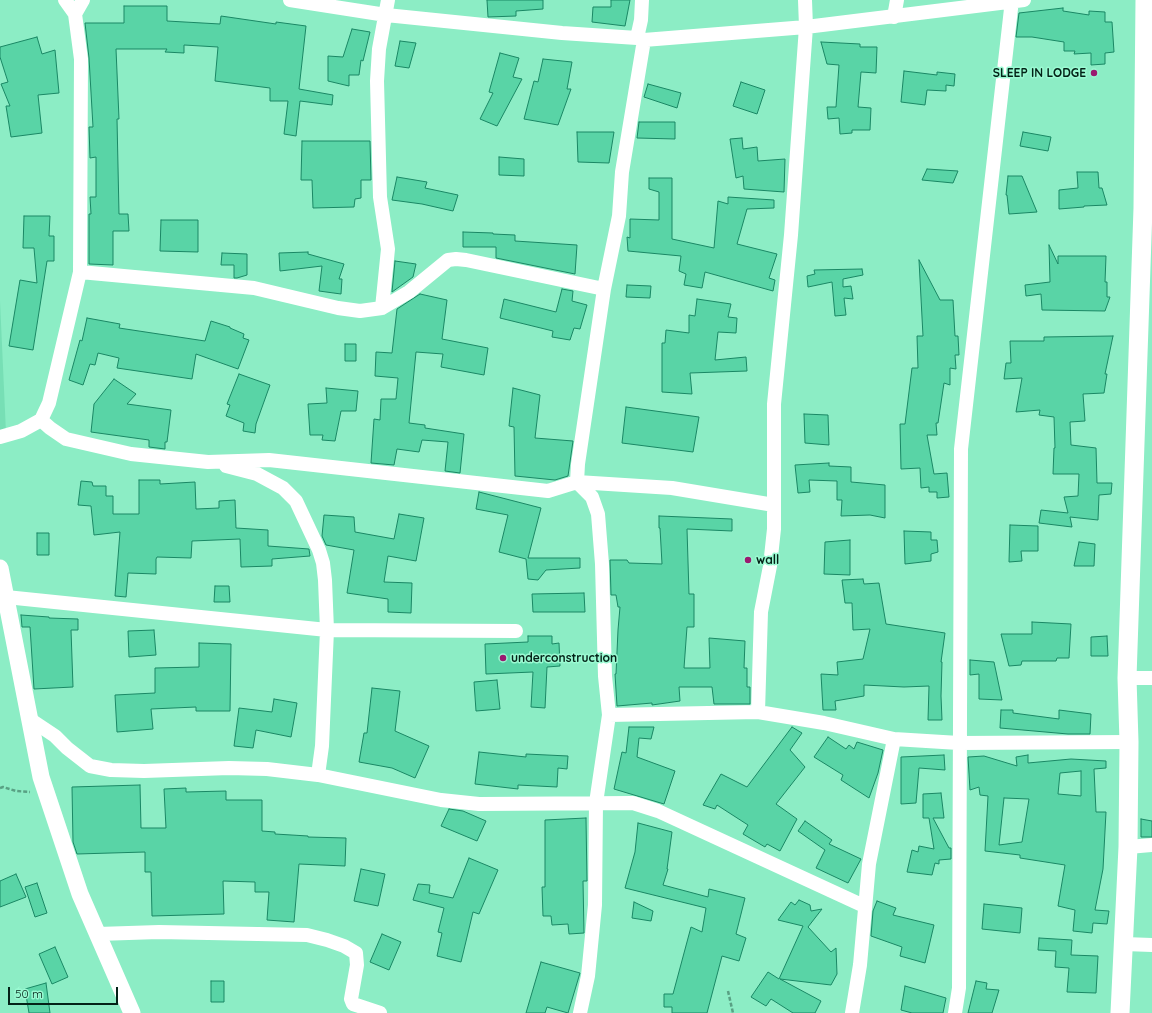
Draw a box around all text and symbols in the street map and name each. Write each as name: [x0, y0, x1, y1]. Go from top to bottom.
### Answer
place label: SLEEP IN LODGE: [993, 66, 1086, 80]
marker: SLEEP IN LODGE: [1089, 68, 1099, 78]
place label: wall: [756, 553, 779, 567]
marker: wall: [743, 555, 753, 565]
place label: underconstruction: [511, 651, 617, 665]
marker: underconstruction: [498, 653, 508, 663]
scale bar: [10, 979, 120, 1005]
text: 50 m: [15, 986, 43, 1001]

